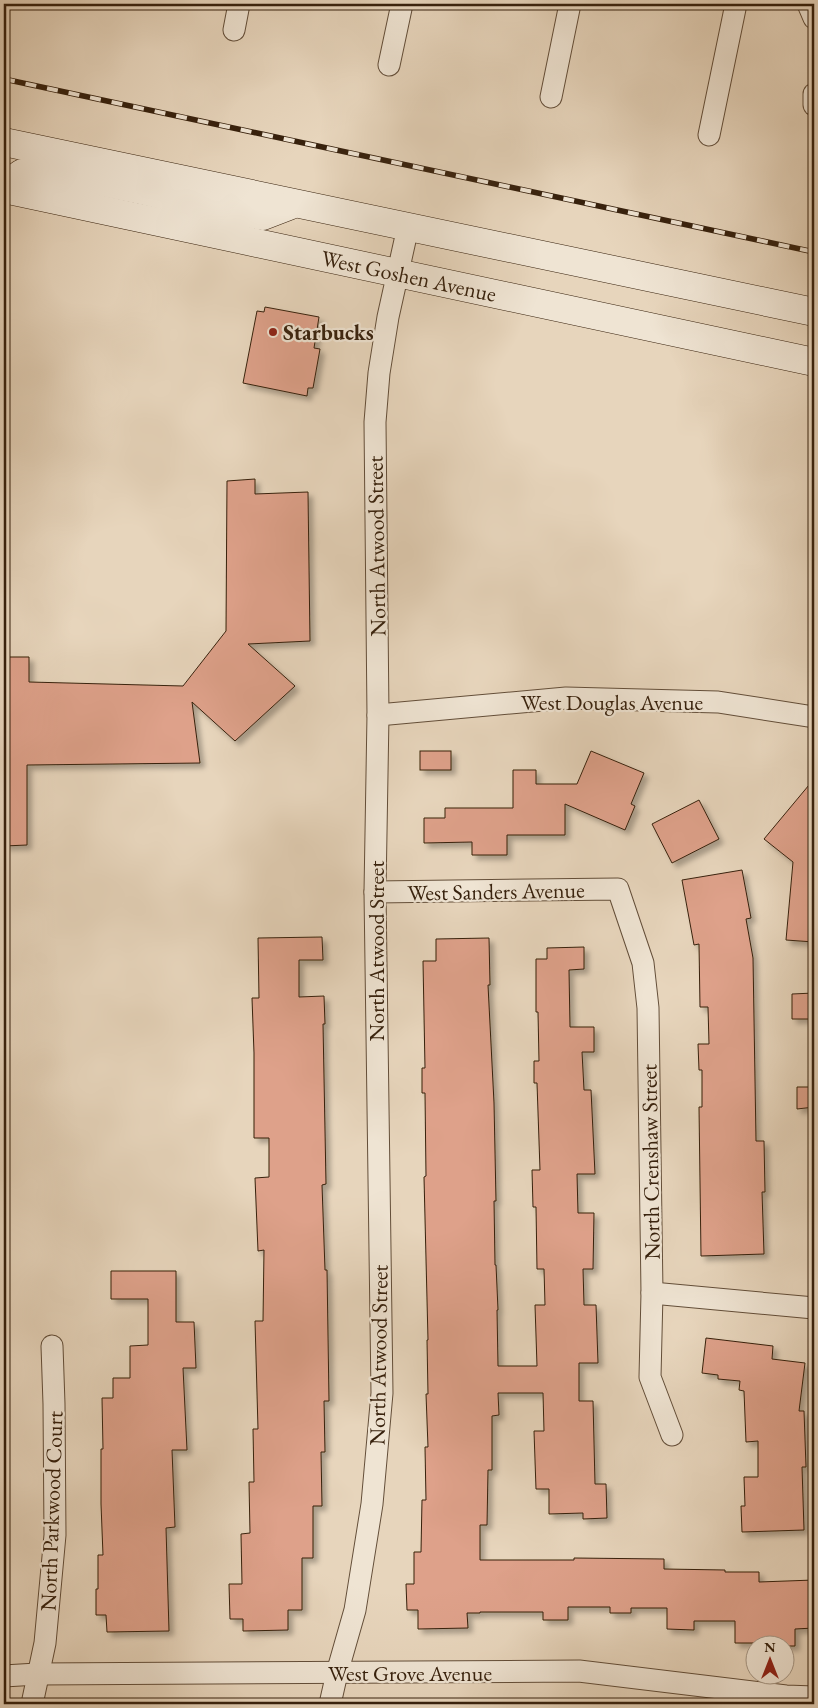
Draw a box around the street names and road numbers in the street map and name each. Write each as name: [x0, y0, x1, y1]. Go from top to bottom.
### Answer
street label: West Goshen Avenue: [319, 243, 499, 309]
street label: North Atwood Street: [360, 455, 393, 637]
street label: West Douglas Avenue: [521, 688, 704, 717]
street label: North Atwood Street: [362, 861, 391, 1041]
street label: West Sanders Avenue: [407, 875, 585, 908]
street label: North Crenshaw Street: [634, 1064, 667, 1260]
street label: North Atwood Street: [362, 1264, 395, 1446]
street label: North Parkwood Court: [34, 1410, 69, 1611]
street label: West Grove Avenue: [328, 1659, 492, 1688]

